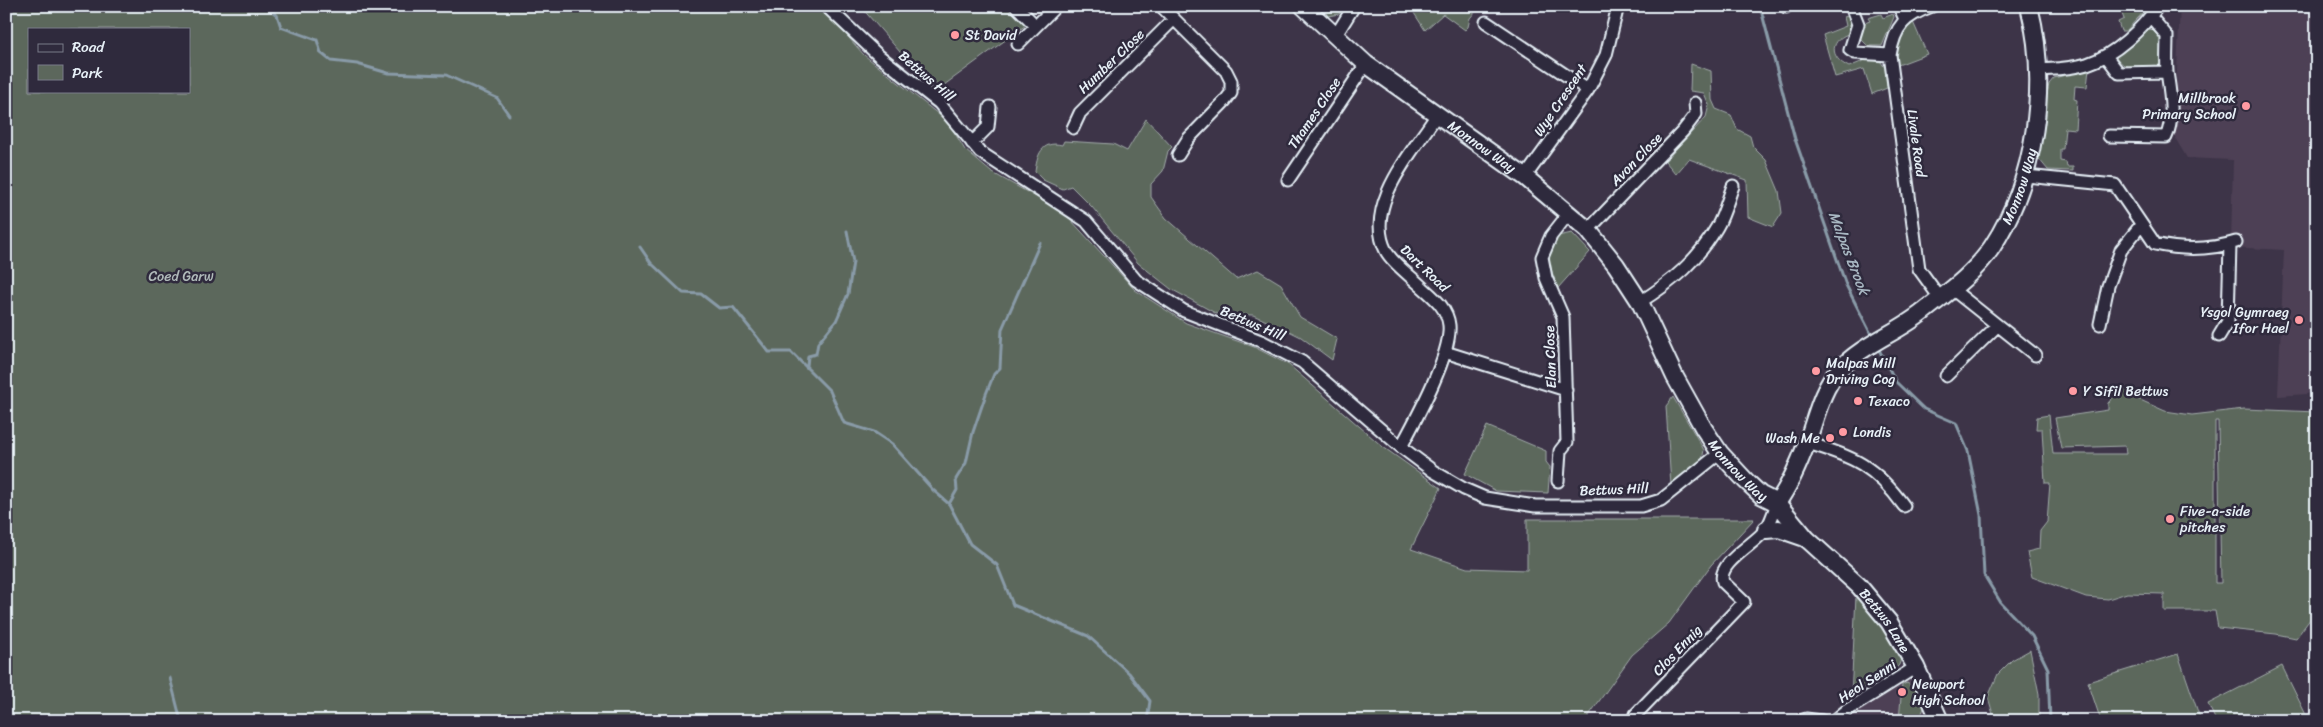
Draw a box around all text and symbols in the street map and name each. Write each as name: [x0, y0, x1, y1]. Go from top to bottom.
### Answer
place label: St David: [965, 23, 1018, 48]
street label: Humber Close: [1072, 23, 1151, 100]
legend: [28, 28, 190, 92]
marker: St David: [949, 29, 961, 41]
text: Road: [72, 34, 105, 60]
street label: Bettws Hill: [892, 44, 962, 109]
street label: Wye Crescent: [1527, 58, 1595, 142]
text: Park: [72, 60, 103, 86]
street label: Thames Close: [1281, 72, 1348, 155]
place label: Millbrook Primary School: [2142, 86, 2237, 127]
marker: Millbrook Primary School: [2240, 100, 2252, 112]
street label: Livale Road: [1899, 108, 1934, 180]
street label: Monnow Way: [1442, 114, 1522, 180]
street label: Avon Close: [1603, 126, 1669, 193]
street label: Monnow Way: [1995, 145, 2044, 229]
water label: Malpas Brook: [1821, 207, 1878, 301]
street label: Dart Road: [1394, 238, 1456, 300]
park label: Coed Garw: [148, 264, 214, 289]
street label: Bettws Hill: [1216, 298, 1290, 349]
place label: Ysgol Gymraeg Ifor Hael: [2201, 300, 2290, 341]
marker: Ysgol Gymraeg Ifor Hael: [2293, 314, 2305, 326]
street label: Elan Close: [1537, 325, 1564, 389]
place label: Malpas Mill Driving Cog: [1826, 351, 1897, 392]
marker: Malpas Mill Driving Cog: [1810, 365, 1822, 377]
place label: Y Sifil Bettws: [2083, 379, 2168, 404]
marker: Y Sifil Bettws: [2067, 385, 2079, 397]
place label: Texaco: [1868, 389, 1910, 414]
marker: Texaco: [1852, 395, 1864, 407]
place label: Londis: [1853, 420, 1891, 445]
place label: Wash Me: [1766, 426, 1820, 451]
marker: Londis: [1837, 426, 1849, 438]
marker: Wash Me: [1824, 432, 1836, 444]
street label: Monnow Way: [1701, 434, 1772, 510]
street label: Bettws Hill: [1579, 476, 1650, 503]
place label: Five-a-side pitches: [2179, 499, 2250, 540]
marker: Five-a-side pitches: [2164, 513, 2176, 525]
street label: Bettws Lane: [1853, 583, 1917, 658]
street label: Clos Ennig: [1646, 619, 1709, 682]
street label: Heol Senni: [1833, 652, 1903, 710]
place label: Newport High School: [1912, 672, 1986, 713]
marker: Newport High School: [1896, 686, 1908, 698]

